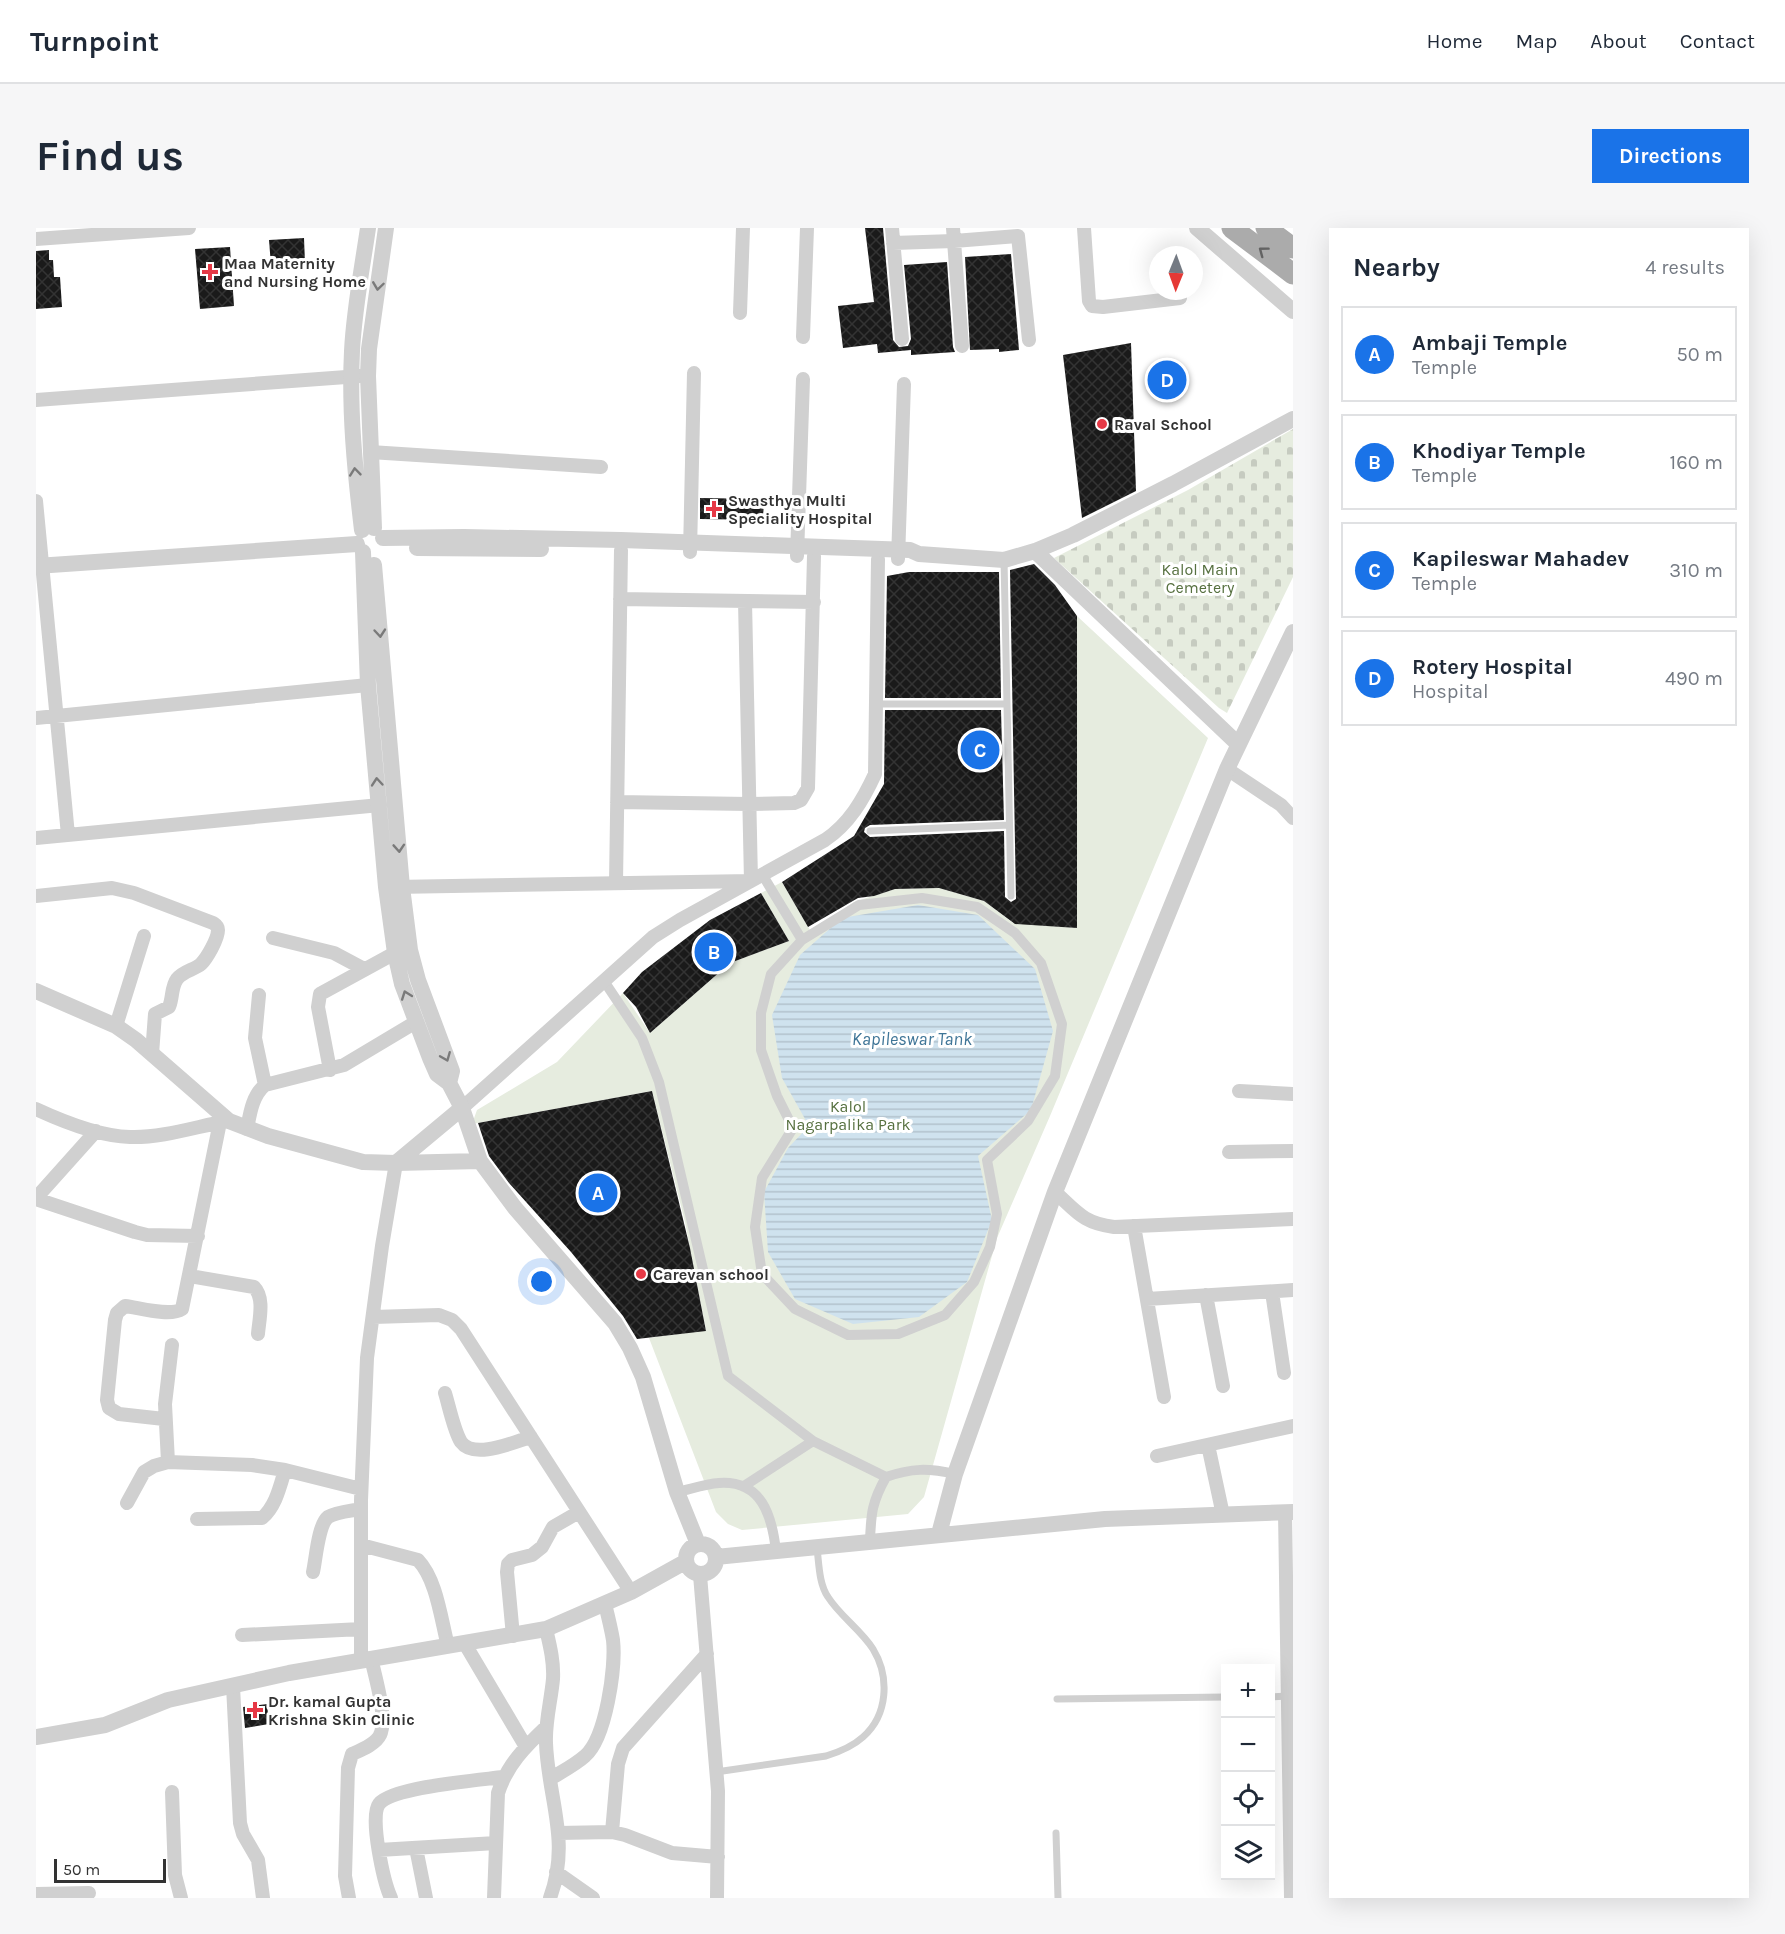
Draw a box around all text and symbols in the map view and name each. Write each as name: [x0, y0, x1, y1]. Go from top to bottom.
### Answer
text: Turnpoint: [30, 25, 159, 58]
text: Home: [1427, 29, 1483, 53]
text: Map: [1516, 29, 1557, 53]
text: About: [1590, 29, 1647, 53]
text: Contact: [1680, 29, 1755, 53]
button: Directions: [1592, 129, 1749, 183]
text: Find us: [36, 131, 184, 181]
north arrow: [1149, 246, 1203, 300]
one-way arrow: [1258, 247, 1269, 258]
text: Nearby: [1353, 252, 1440, 283]
place label: Maa Maternity and Nursing Home: [224, 254, 366, 291]
text: 4 results: [1645, 256, 1725, 279]
marker: Maa Maternity and Nursing Home: [201, 263, 219, 281]
one-way arrow: [372, 281, 385, 291]
text: Ambaji Temple: [1412, 330, 1567, 356]
text: A: [1368, 343, 1381, 366]
text: 50 m: [1676, 343, 1723, 366]
text: Temple: [1412, 356, 1477, 379]
pin: D: [1148, 358, 1186, 402]
place label: Raval School: [1114, 415, 1212, 434]
marker: Raval School: [1095, 417, 1109, 431]
text: Khodiyar Temple: [1412, 438, 1586, 464]
text: B: [1368, 451, 1381, 474]
text: 160 m: [1670, 451, 1723, 474]
text: Temple: [1412, 464, 1477, 487]
one-way arrow: [349, 468, 362, 477]
place label: Swasthya Multi Speciality Hospital: [728, 491, 872, 528]
marker: Swasthya Multi Speciality Hospital: [705, 500, 723, 518]
text: Kapileswar Mahadev: [1412, 546, 1629, 572]
text: C: [1368, 559, 1381, 582]
text: 310 m: [1669, 559, 1723, 582]
park label: Kalol Main Cemetery: [1162, 560, 1238, 597]
text: Temple: [1412, 572, 1477, 595]
one-way arrow: [373, 628, 386, 638]
text: Rotery Hospital: [1412, 654, 1573, 680]
text: D: [1368, 667, 1381, 690]
text: 490 m: [1665, 667, 1723, 690]
text: Hospital: [1412, 680, 1489, 703]
pin: C: [960, 728, 1000, 772]
one-way arrow: [371, 777, 384, 786]
one-way arrow: [392, 844, 405, 853]
pin: B: [694, 930, 734, 974]
one-way arrow: [401, 990, 414, 1001]
water label: Kapileswar Tank: [852, 1028, 973, 1050]
one-way arrow: [439, 1051, 451, 1062]
park label: Kalol Nagarpalika Park: [786, 1097, 910, 1134]
pin: A: [578, 1170, 618, 1216]
place label: Carevan school: [653, 1265, 769, 1284]
your location: [527, 1267, 556, 1296]
marker: Carevan school: [634, 1267, 648, 1281]
map controls: [1221, 1664, 1275, 1880]
button: +: [1221, 1664, 1275, 1718]
place label: Dr. kamal Gupta Krishna Skin Clinic: [268, 1692, 415, 1729]
marker: Dr. kamal Gupta Krishna Skin Clinic: [246, 1701, 264, 1719]
button: −: [1221, 1718, 1275, 1772]
button: locate: [1221, 1772, 1275, 1826]
button: layers: [1221, 1826, 1275, 1880]
scale bar: [54, 1856, 166, 1884]
text: 50 m: [63, 1860, 100, 1879]

